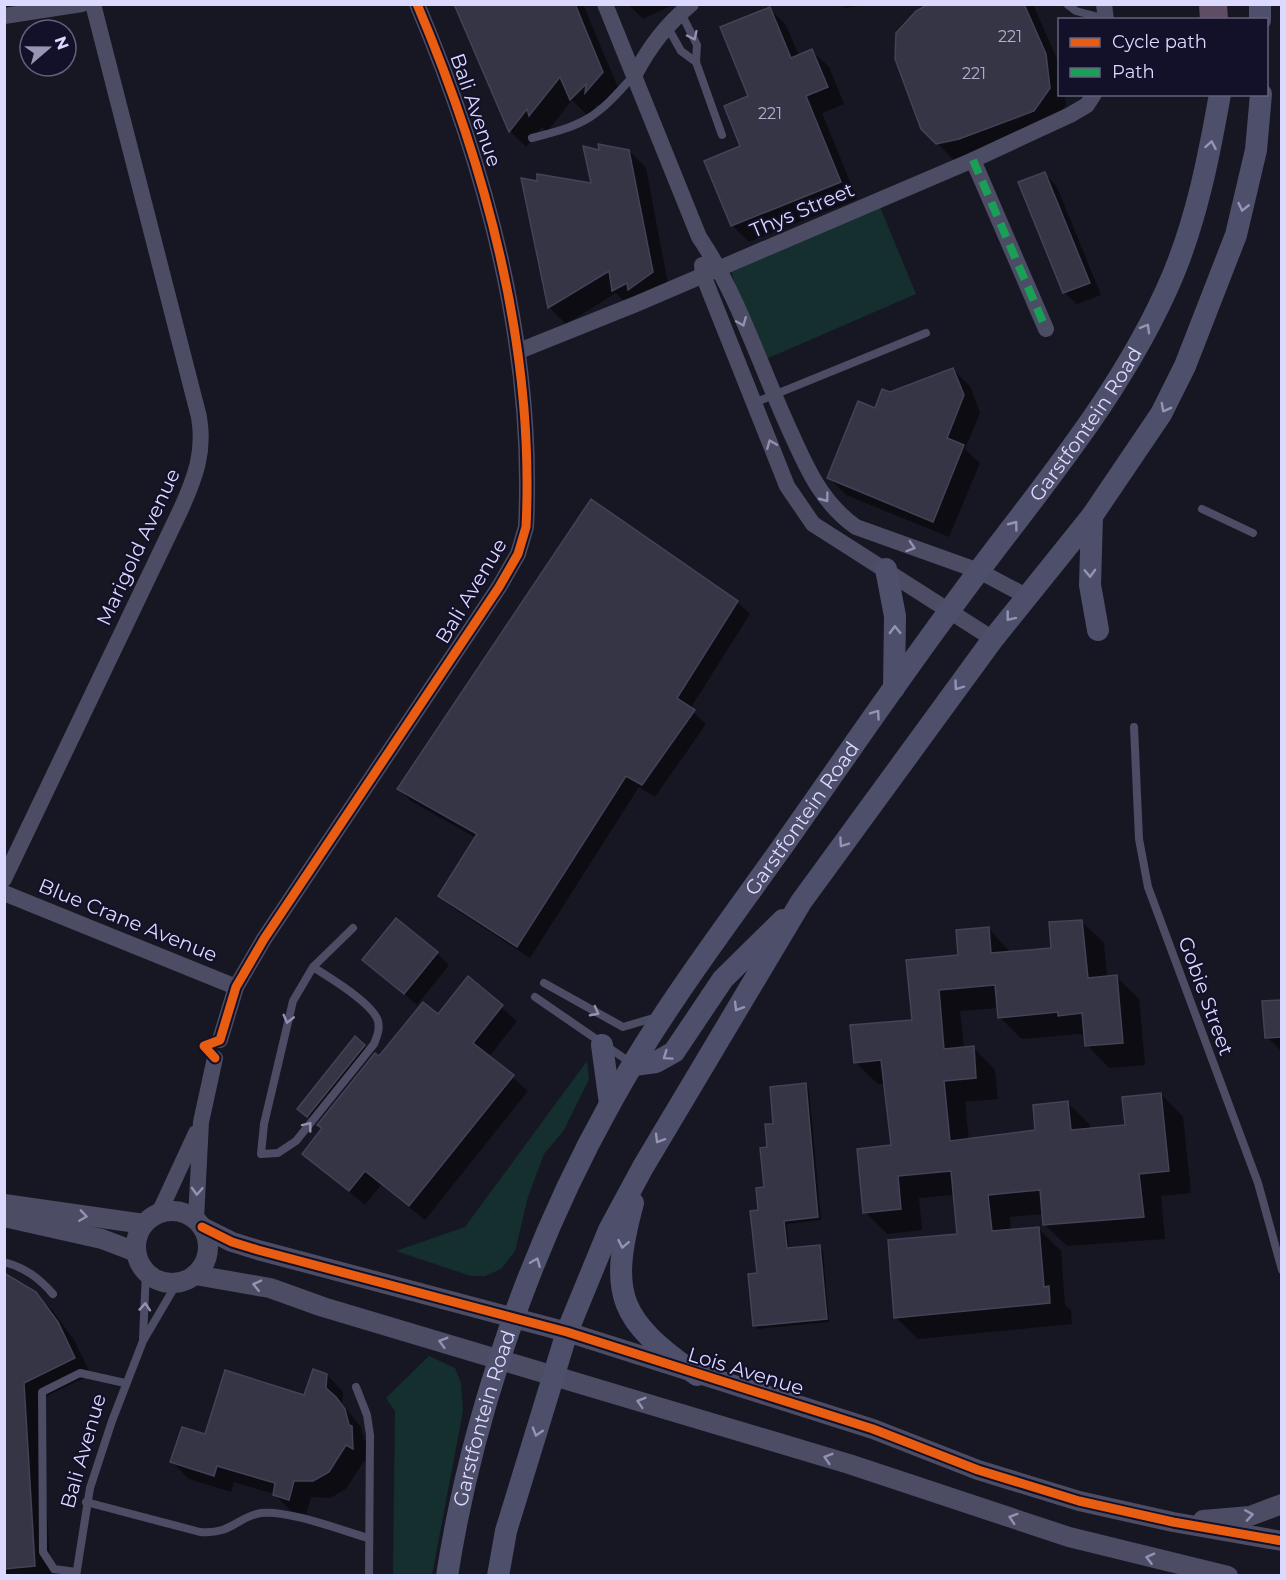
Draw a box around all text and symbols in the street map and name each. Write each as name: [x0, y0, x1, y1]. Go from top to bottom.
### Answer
north arrow: [18, 18, 78, 78]
legend: [1058, 18, 1268, 96]
house number: 221: [998, 27, 1022, 46]
one-way arrow: [686, 30, 698, 41]
text: Cycle path: [1112, 31, 1207, 53]
text: N: [50, 34, 73, 52]
street label: Bali Avenue: [445, 50, 507, 170]
text: Path: [1112, 61, 1155, 83]
house number: 221: [962, 64, 986, 83]
house number: 221: [758, 104, 782, 123]
one-way arrow: [1204, 140, 1216, 150]
street label: Thys Street: [746, 177, 858, 243]
one-way arrow: [1237, 202, 1250, 212]
one-way arrow: [735, 316, 747, 327]
one-way arrow: [1138, 324, 1150, 334]
street label: Garstfontein Road: [1024, 343, 1147, 506]
one-way arrow: [1160, 401, 1172, 412]
one-way arrow: [766, 439, 778, 450]
street label: Marigold Avenue: [91, 465, 185, 629]
one-way arrow: [818, 492, 829, 503]
one-way arrow: [1007, 520, 1018, 531]
street label: Bali Avenue: [430, 534, 512, 648]
one-way arrow: [905, 540, 916, 552]
one-way arrow: [1083, 568, 1096, 577]
one-way arrow: [1006, 611, 1017, 622]
one-way arrow: [889, 625, 902, 634]
one-way arrow: [955, 679, 966, 690]
one-way arrow: [869, 710, 880, 721]
street label: Garstfontein Road: [740, 737, 864, 900]
one-way arrow: [840, 837, 851, 848]
street label: Blue Crane Avenue: [35, 873, 221, 967]
street label: Gobie Street: [1173, 933, 1239, 1059]
one-way arrow: [734, 1001, 746, 1011]
one-way arrow: [589, 1005, 599, 1016]
one-way arrow: [283, 1014, 296, 1024]
one-way arrow: [663, 1049, 674, 1060]
one-way arrow: [301, 1121, 312, 1132]
one-way arrow: [655, 1133, 667, 1143]
one-way arrow: [190, 1187, 203, 1196]
one-way arrow: [78, 1210, 88, 1222]
one-way arrow: [617, 1239, 630, 1249]
one-way arrow: [528, 1258, 541, 1268]
one-way arrow: [252, 1279, 262, 1292]
one-way arrow: [139, 1302, 152, 1311]
street label: Garstfontein Road: [448, 1327, 520, 1509]
one-way arrow: [438, 1337, 449, 1349]
street label: Lois Avenue: [685, 1342, 807, 1400]
street label: Bali Avenue: [55, 1391, 111, 1511]
one-way arrow: [636, 1397, 647, 1409]
one-way arrow: [532, 1426, 544, 1437]
one-way arrow: [823, 1453, 834, 1465]
one-way arrow: [1244, 1509, 1254, 1522]
one-way arrow: [1008, 1513, 1019, 1526]
one-way arrow: [1145, 1552, 1155, 1565]

